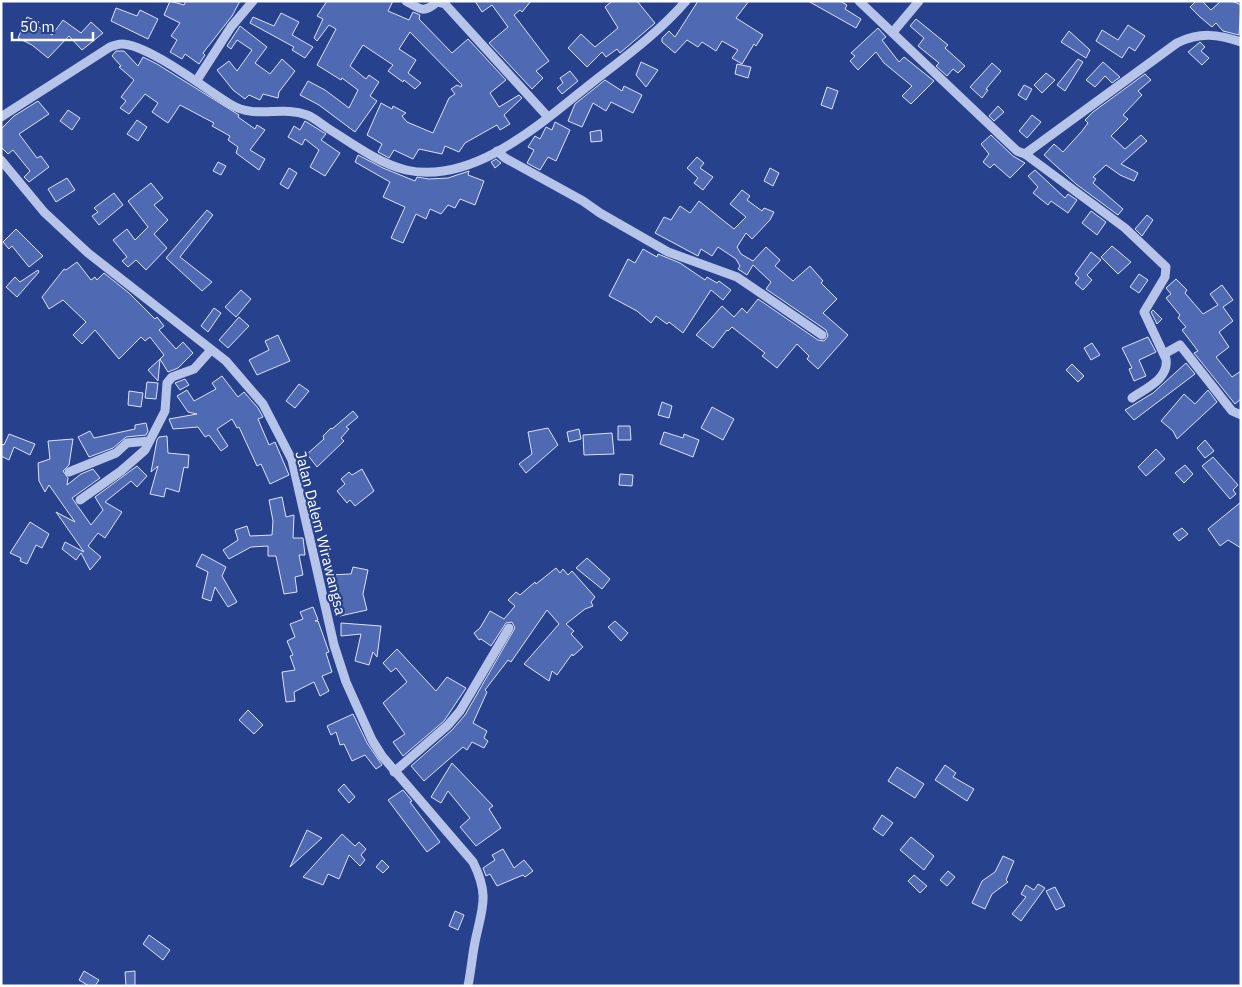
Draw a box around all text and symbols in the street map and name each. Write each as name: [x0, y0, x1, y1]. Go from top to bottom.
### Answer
scale bar: [12, 10, 94, 42]
text: 50 m: [20, 17, 55, 36]
street label: Jalan Dalem Wirawangsa: [291, 449, 351, 617]

